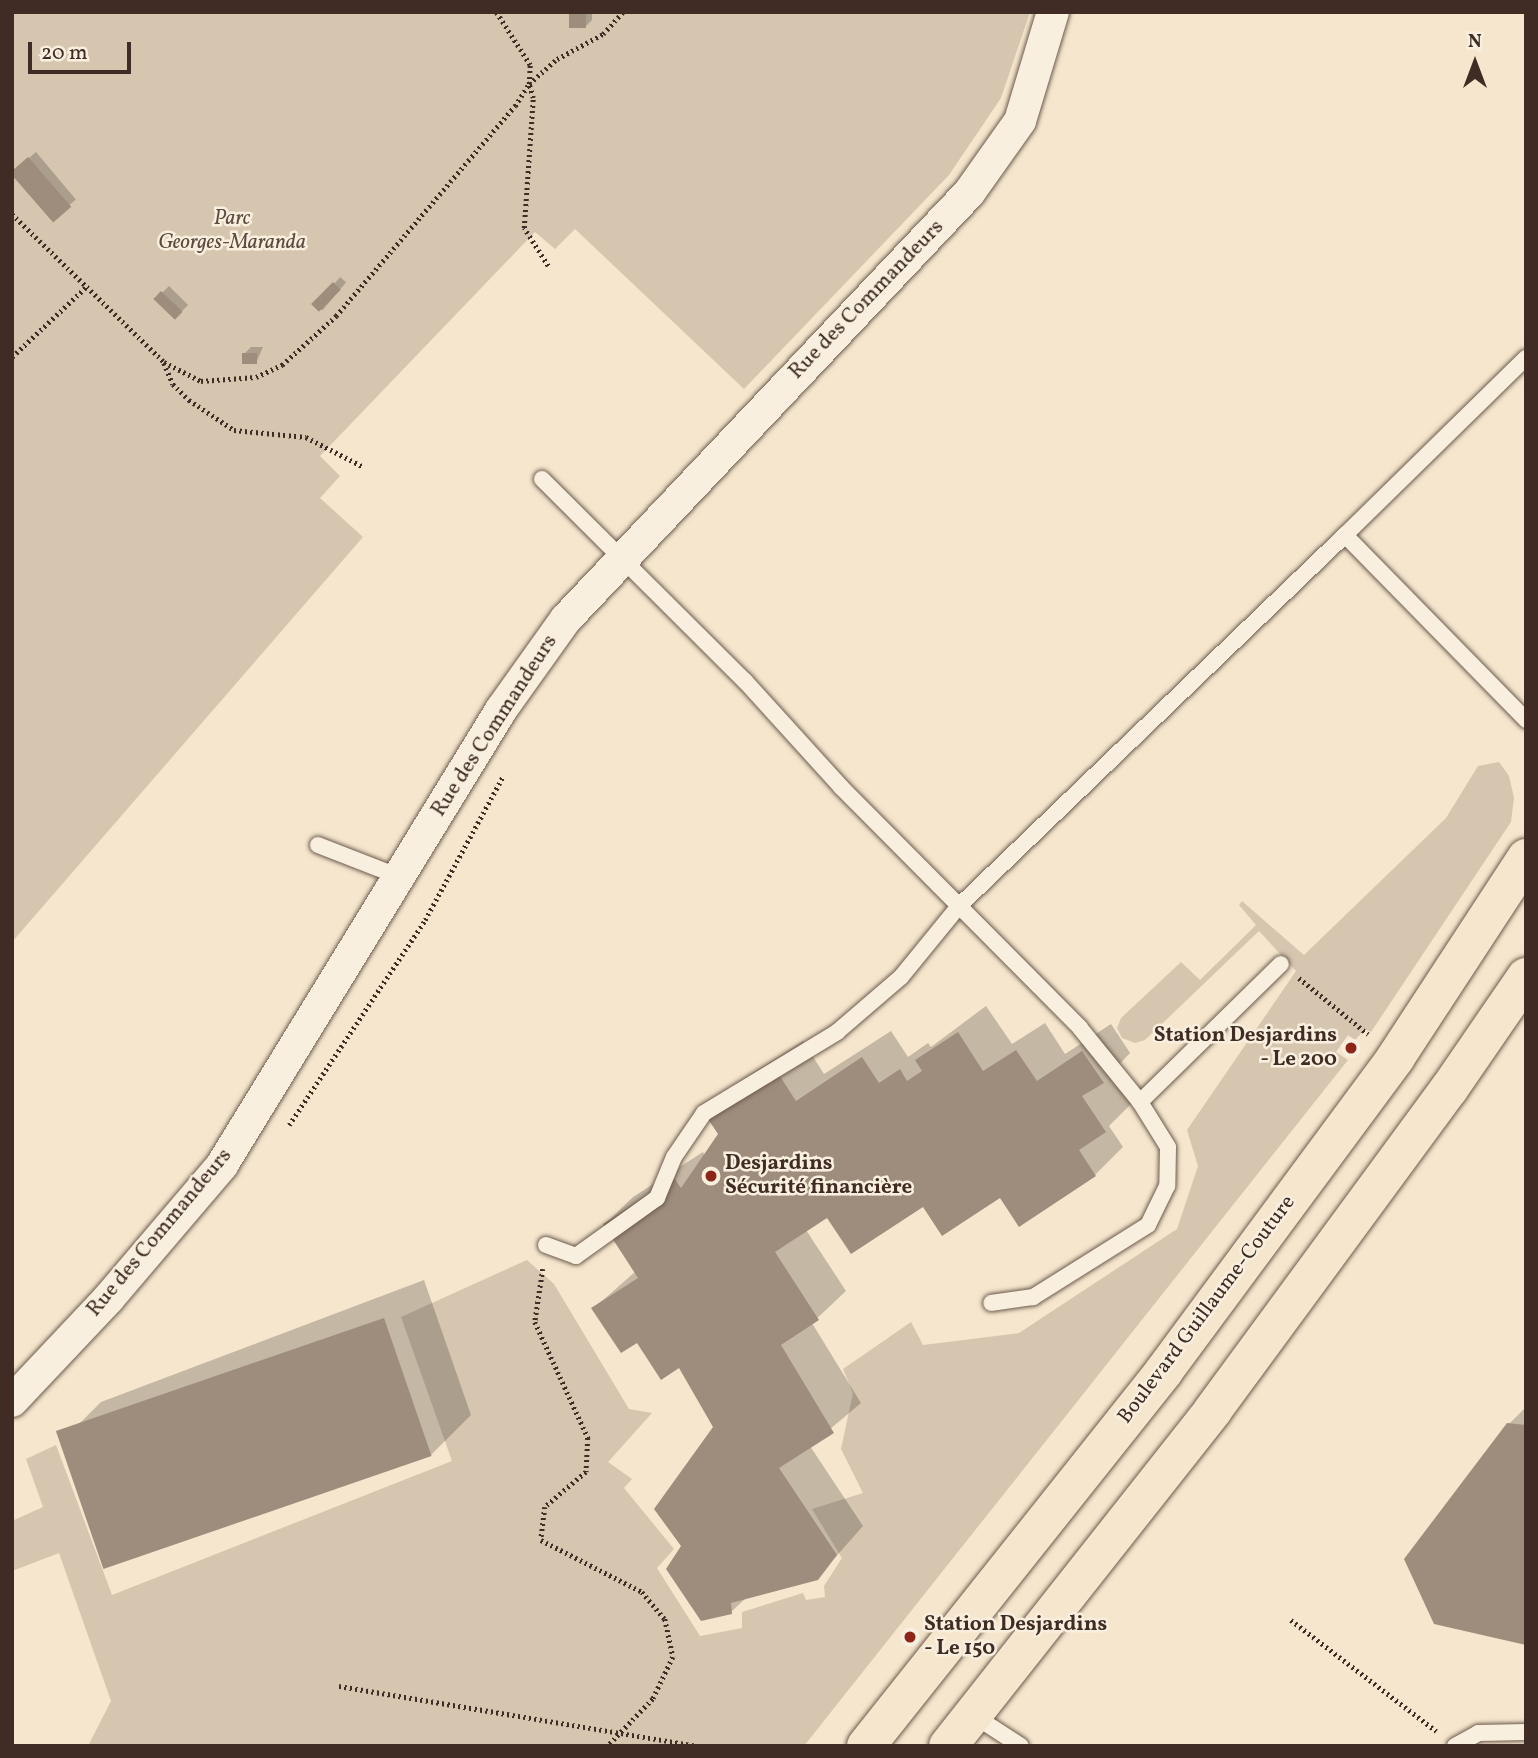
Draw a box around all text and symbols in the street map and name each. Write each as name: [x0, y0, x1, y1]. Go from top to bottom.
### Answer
scale bar: [32, 28, 135, 72]
north arrow: [1440, 28, 1510, 98]
text: N: [1468, 29, 1482, 55]
text: 20 m: [41, 39, 87, 68]
park label: Parc Georges-Maranda: [158, 206, 306, 256]
street label: Rue des Commandeurs: [784, 215, 950, 385]
street label: Rue des Commandeurs: [427, 630, 563, 822]
place label: Station Desjardins - Le 200: [1154, 1023, 1337, 1073]
marker: Station Desjardins - Le 200: [1343, 1040, 1359, 1056]
street label: Rue des Commandeurs: [82, 1144, 238, 1322]
place label: Desjardins Sécurité financière: [725, 1151, 912, 1201]
marker: Desjardins Sécurité financière: [703, 1168, 719, 1184]
street label: Boulevard Guillaume-Couture: [1113, 1191, 1301, 1429]
place label: Station Desjardins - Le 150: [924, 1612, 1107, 1662]
marker: Station Desjardins - Le 150: [902, 1629, 918, 1645]

